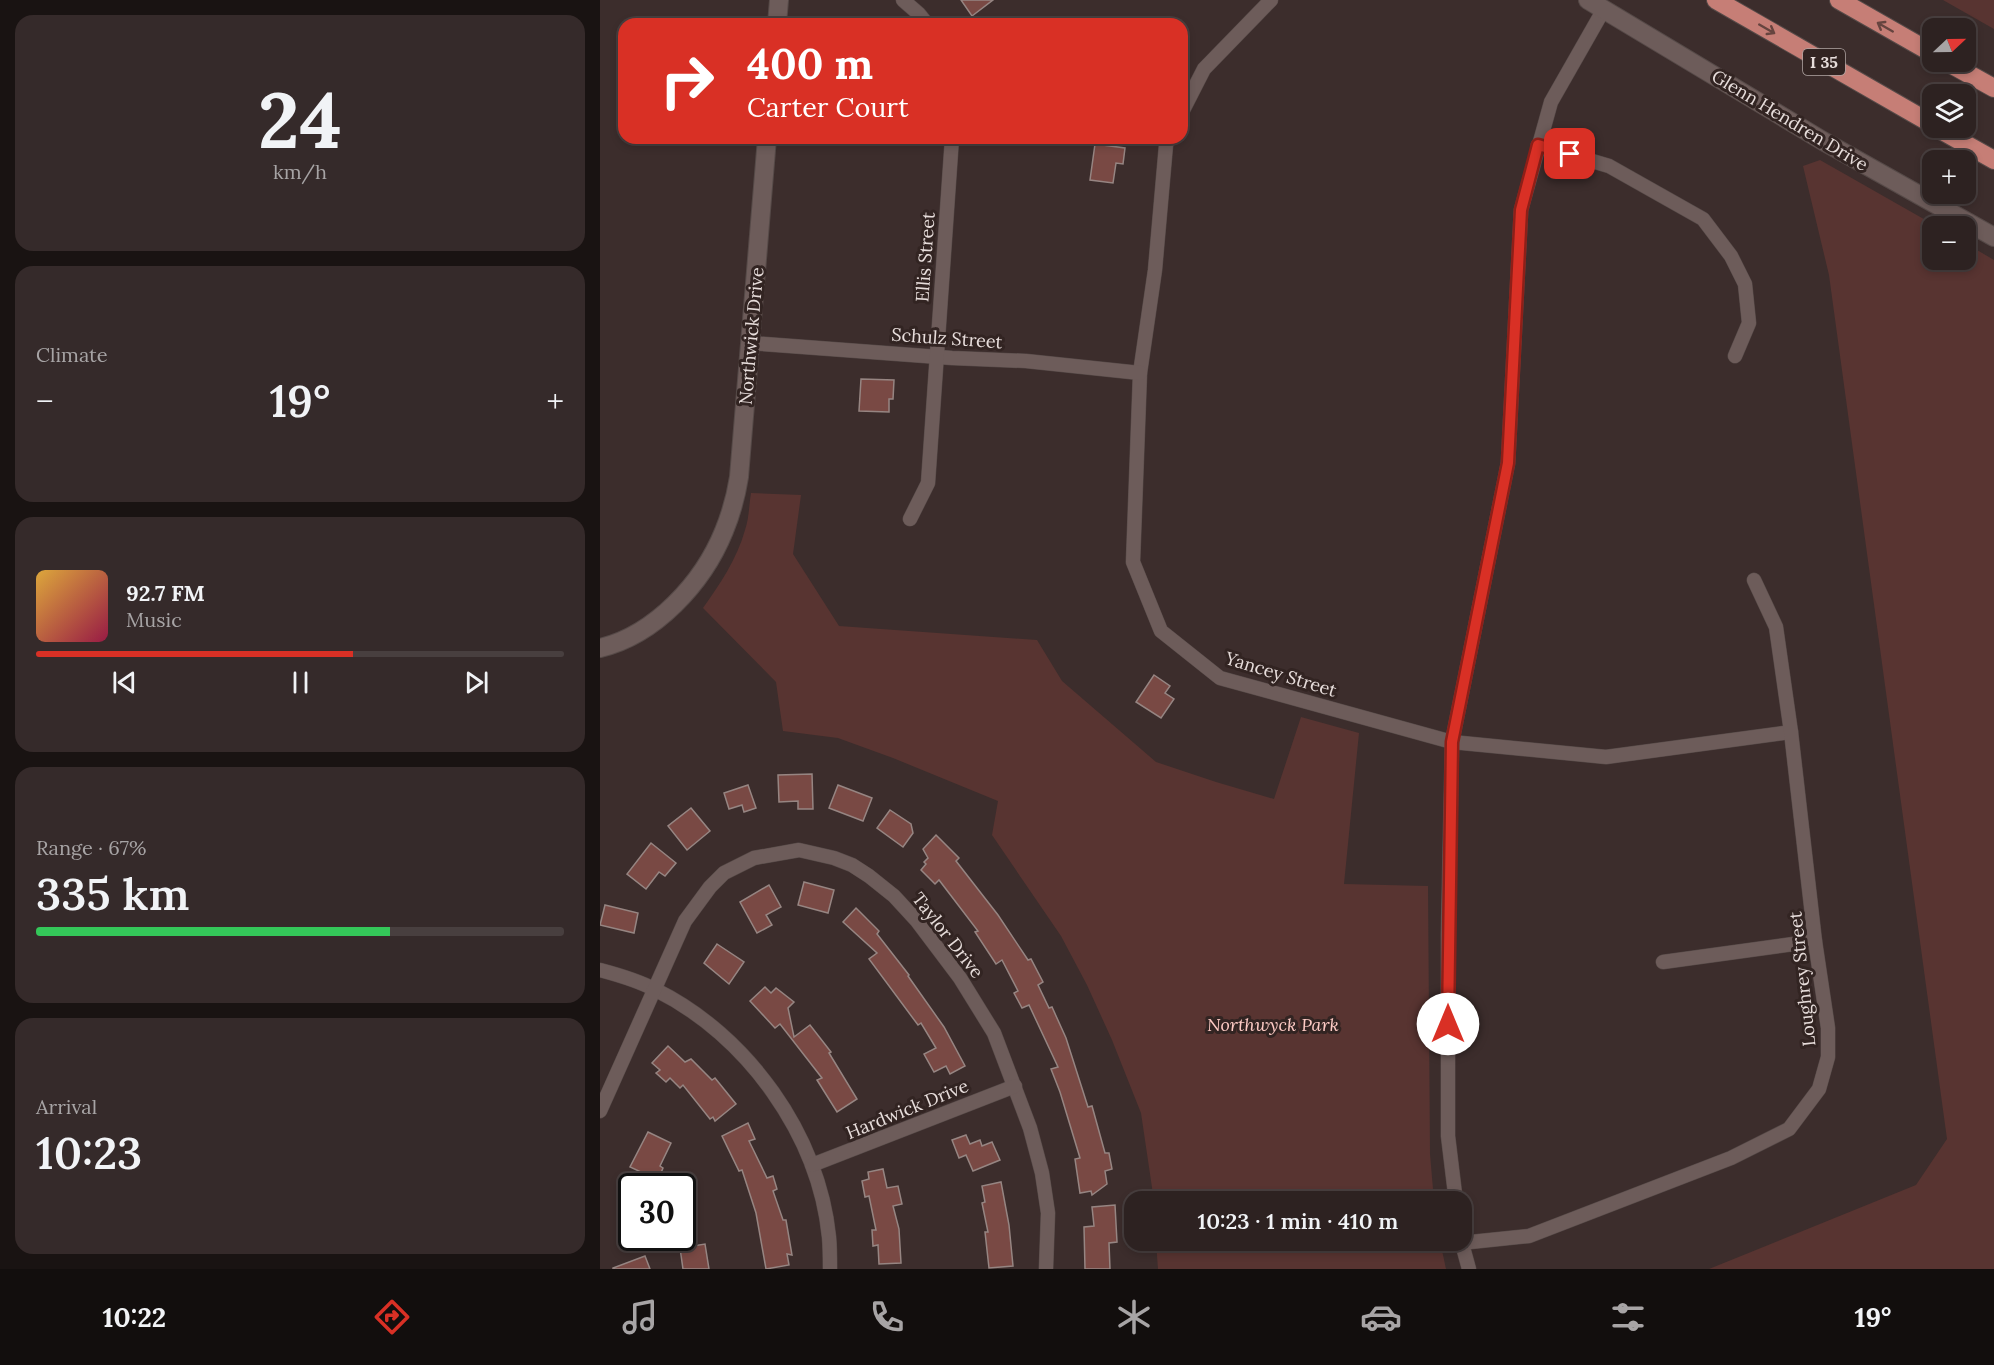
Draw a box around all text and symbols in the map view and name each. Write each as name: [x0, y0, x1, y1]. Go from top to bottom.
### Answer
north arrow: [1922, 18, 1976, 72]
map controls: [1922, 18, 1976, 270]
one-way arrow: [1877, 20, 1894, 32]
one-way arrow: [1758, 23, 1775, 35]
text: 400 m: [747, 37, 873, 91]
icon: right: [648, 42, 726, 120]
road number: I 35: [1803, 49, 1845, 75]
street label: Glenn Hendren Drive: [1708, 64, 1872, 176]
text: 24: [258, 70, 342, 169]
button: layers: [1922, 84, 1976, 138]
text: Carter Court: [747, 90, 909, 124]
pin: [1544, 128, 1595, 179]
icon: arrive: [1553, 137, 1586, 170]
button: +: [1922, 150, 1976, 204]
text: km/h: [273, 159, 327, 184]
street label: Ellis Street: [910, 211, 940, 303]
button: −: [1922, 216, 1976, 270]
street label: Northwick Drive: [734, 266, 768, 406]
street label: Schulz Street: [891, 323, 1003, 353]
text: Climate: [36, 342, 108, 367]
text: 19°: [269, 372, 331, 429]
text: −: [36, 380, 54, 422]
text: +: [547, 380, 564, 422]
text: 92.7 FM: [126, 579, 205, 607]
text: Music: [126, 607, 182, 632]
street label: Yancey Street: [1222, 646, 1339, 702]
icon: previous: [108, 666, 141, 699]
icon: pause: [284, 666, 317, 699]
icon: next: [460, 666, 493, 699]
text: Range · 67%: [36, 835, 146, 860]
text: 335 km: [36, 865, 189, 922]
street label: Taylor Drive: [907, 887, 989, 983]
street label: Loughrey Street: [1783, 910, 1821, 1048]
position arrow: [1416, 992, 1480, 1056]
park label: Northwyck Park: [1207, 1013, 1339, 1036]
street label: Hardwick Drive: [842, 1074, 972, 1144]
text: Arrival: [36, 1094, 97, 1119]
text: 10:23: [36, 1124, 142, 1181]
speed limit sign: 30: [618, 1173, 696, 1251]
text: 10:23 · 1 min · 410 m: [1198, 1207, 1398, 1235]
icon: directions: [371, 1296, 413, 1338]
icon: music: [619, 1296, 661, 1338]
icon: phone: [866, 1296, 908, 1338]
icon: climate: [1113, 1296, 1155, 1338]
icon: car: [1360, 1296, 1402, 1338]
icon: filters: [1607, 1296, 1649, 1338]
text: 10:22: [103, 1300, 166, 1334]
text: 19°: [1855, 1300, 1891, 1334]

